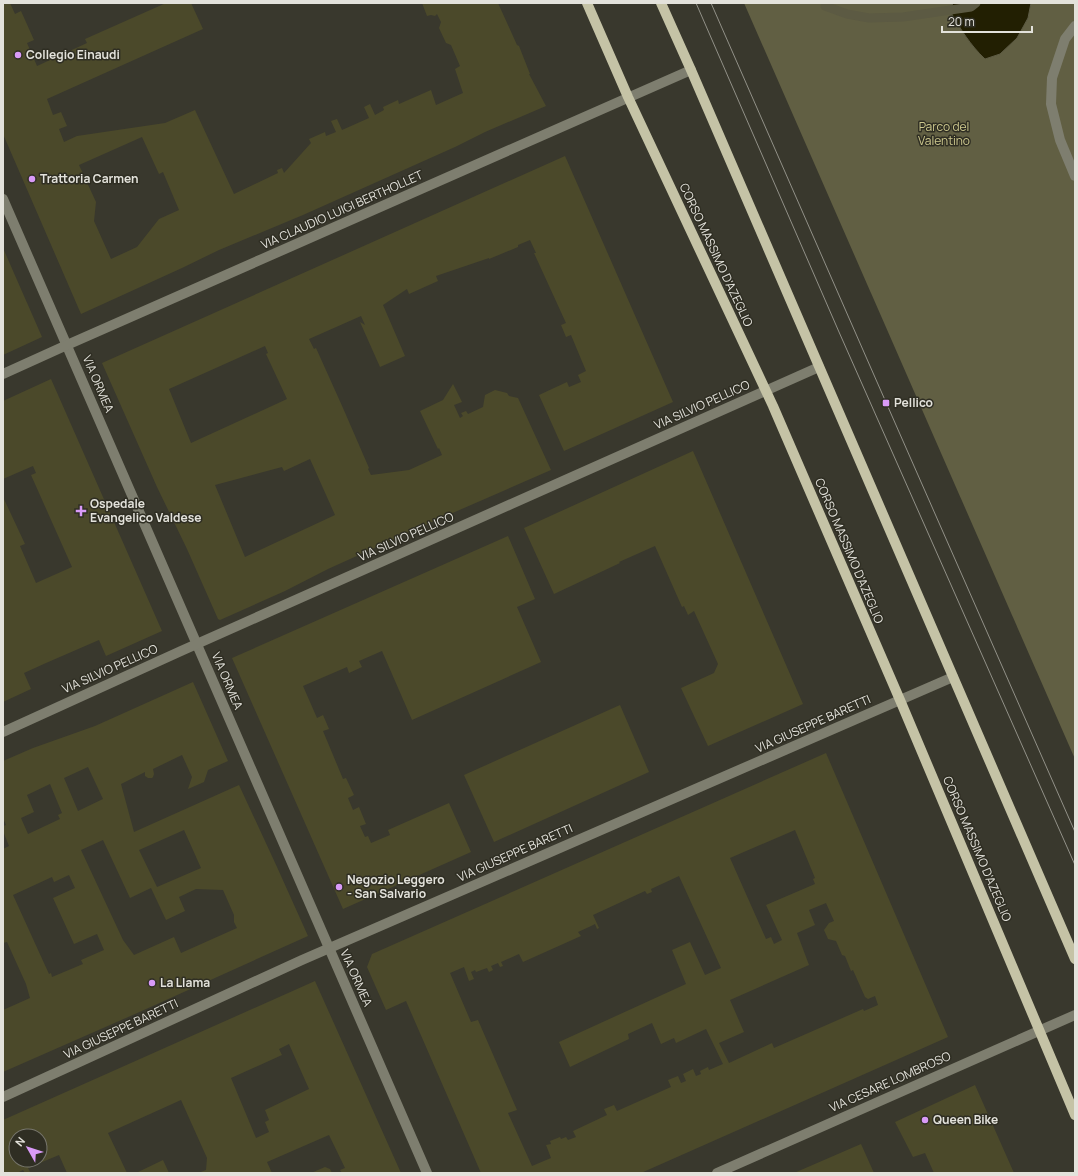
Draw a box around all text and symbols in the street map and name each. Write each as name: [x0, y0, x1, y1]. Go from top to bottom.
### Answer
scale bar: [942, 8, 1032, 34]
text: 20 m: [948, 13, 975, 30]
place label: Collegio Einaudi: [26, 46, 120, 63]
marker: Collegio Einaudi: [13, 50, 23, 60]
park label: Parco del Valentino: [918, 118, 970, 149]
street label: VIA CLAUDIO LUIGI BERTHOLLET: [258, 166, 426, 253]
place label: Trattoria Carmen: [40, 170, 139, 187]
marker: Trattoria Carmen: [27, 174, 37, 184]
street label: CORSO MASSIMO D'AZEGLIO: [676, 180, 757, 330]
street label: VIA ORMEA: [79, 352, 118, 415]
street label: VIA SILVIO PELLICO: [651, 376, 753, 433]
place label: Pellico: [894, 394, 933, 411]
marker: Pellico: [881, 398, 891, 408]
street label: CORSO MASSIMO D'AZEGLIO: [811, 475, 888, 626]
place label: Ospedale Evangelico Valdese: [90, 495, 201, 526]
marker: Ospedale Evangelico Valdese: [75, 505, 87, 517]
street label: VIA SILVIO PELLICO: [355, 508, 457, 565]
street label: VIA SILVIO PELLICO: [59, 640, 161, 697]
street label: VIA ORMEA: [208, 649, 247, 712]
street label: VIA GIUSEPPE BARETTI: [752, 690, 873, 757]
street label: CORSO MASSIMO D'AZEGLIO: [939, 773, 1016, 924]
street label: VIA GIUSEPPE BARETTI: [454, 819, 575, 886]
place label: Negozio Leggero - San Salvario: [347, 871, 445, 902]
marker: Negozio Leggero - San Salvario: [334, 882, 344, 892]
street label: VIA ORMEA: [336, 947, 377, 1009]
place label: La Llama: [160, 974, 210, 991]
marker: La Llama: [147, 978, 157, 988]
street label: VIA GIUSEPPE BARETTI: [61, 995, 181, 1063]
street label: VIA CESARE LOMBROSO: [826, 1047, 954, 1116]
place label: Queen Bike: [933, 1111, 998, 1128]
marker: Queen Bike: [920, 1115, 930, 1125]
north arrow: [8, 1128, 48, 1168]
text: N: [12, 1134, 28, 1149]

